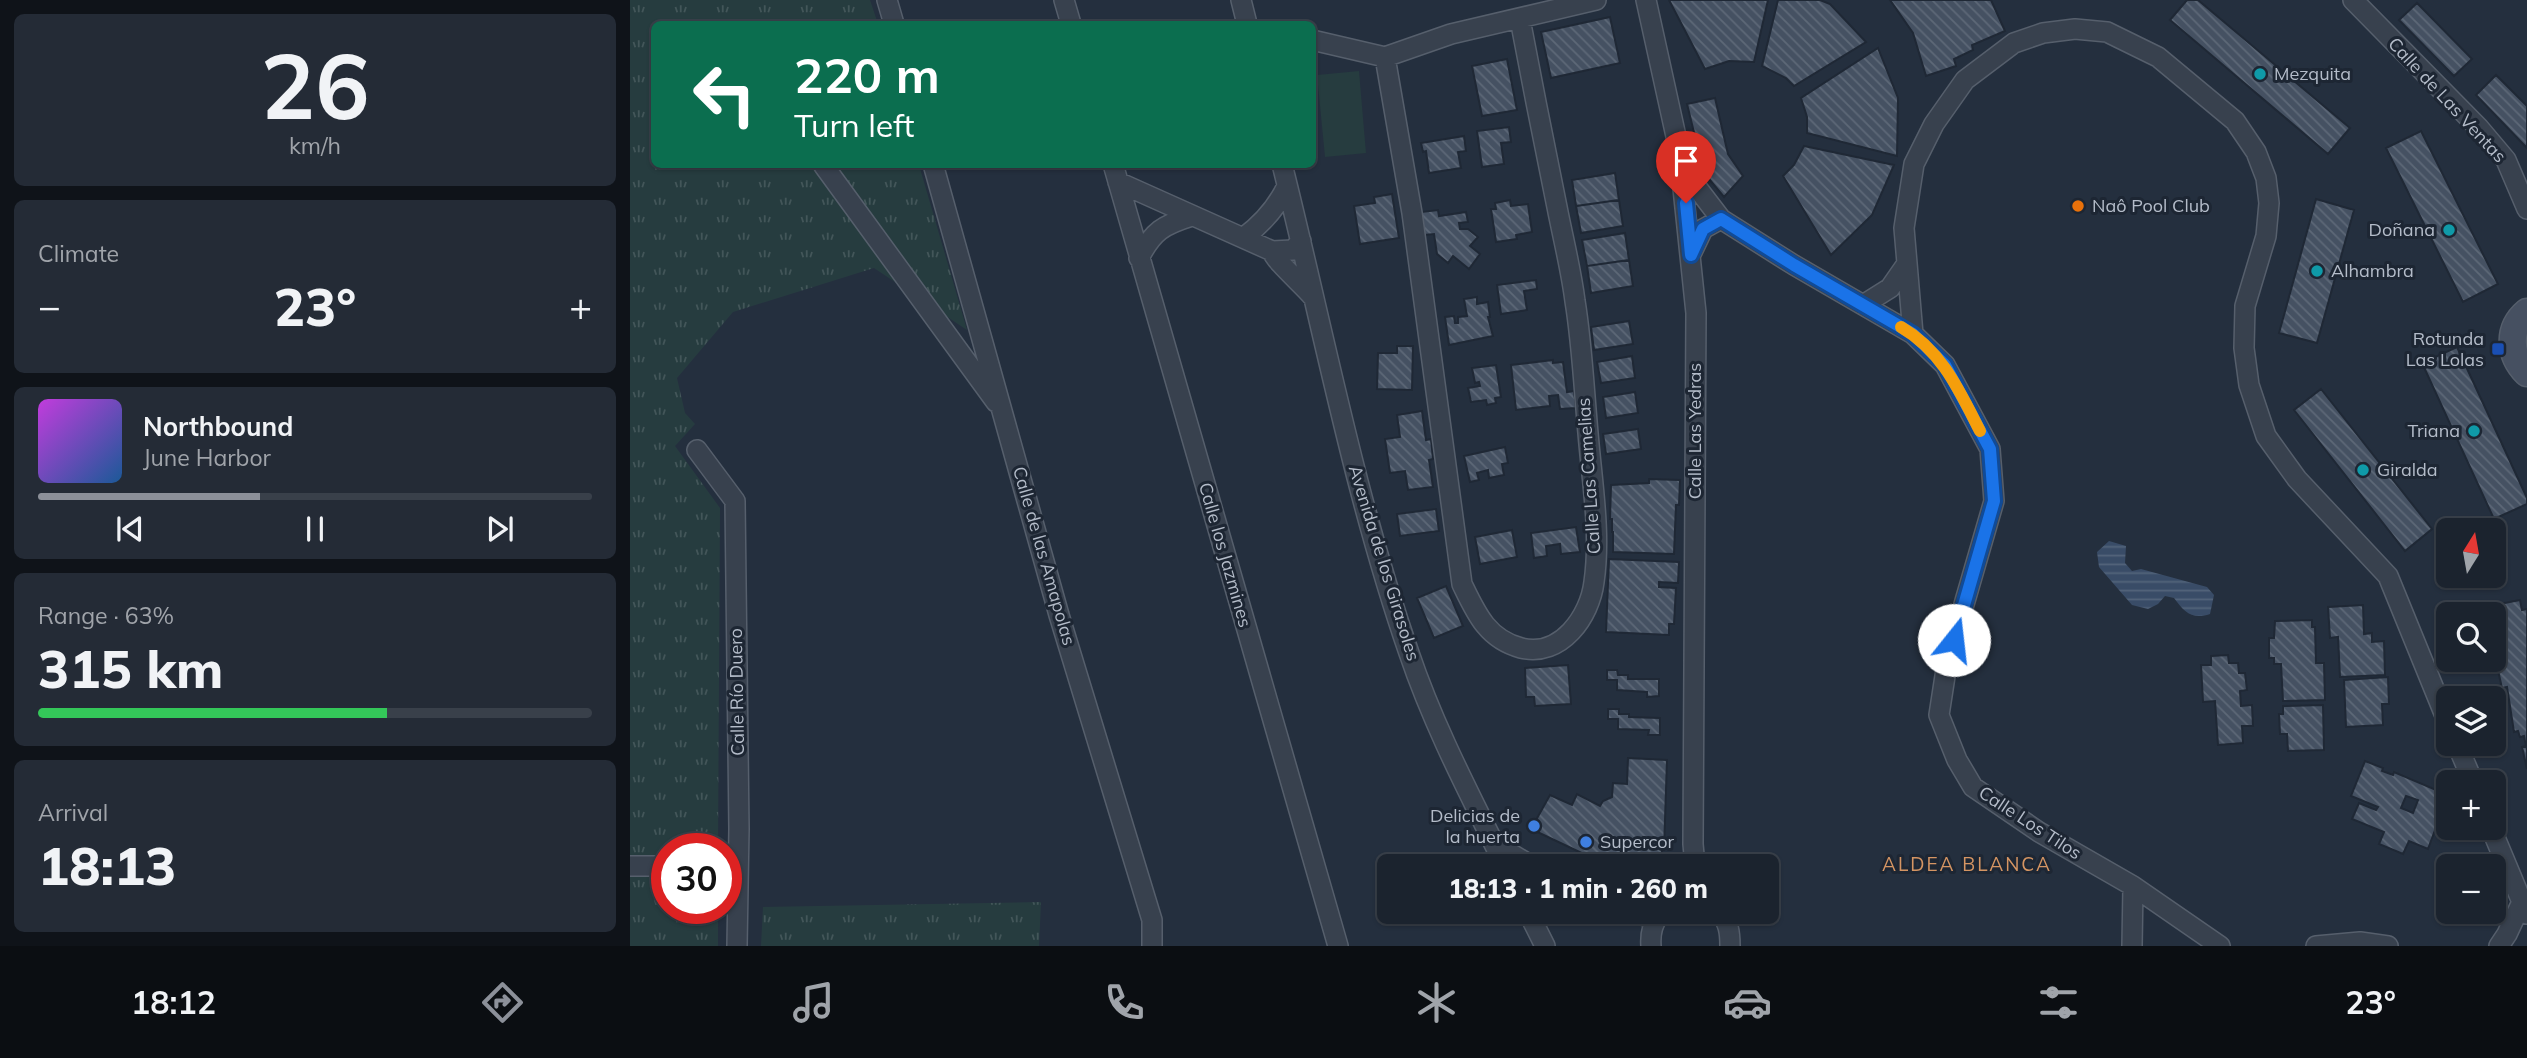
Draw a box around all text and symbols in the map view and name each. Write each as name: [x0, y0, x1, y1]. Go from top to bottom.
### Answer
text: 26: [260, 28, 370, 142]
street label: Calle de Las Ventas: [2383, 32, 2511, 167]
text: 220 m: [794, 44, 940, 105]
icon: left: [679, 49, 770, 140]
place label: Mezquita: [2274, 62, 2351, 85]
marker: Mezquita: [2252, 66, 2268, 82]
text: Turn left: [794, 105, 914, 145]
text: km/h: [289, 131, 341, 160]
pin: [1656, 131, 1716, 203]
icon: arrive: [1667, 142, 1705, 180]
place label: Naô Pool Club: [2092, 194, 2210, 217]
marker: Naô Pool Club: [2070, 198, 2086, 214]
place label: Doñana: [2369, 218, 2435, 241]
marker: Doñana: [2441, 222, 2457, 238]
text: Climate: [38, 239, 119, 268]
place label: Alhambra: [2331, 259, 2414, 282]
marker: Alhambra: [2309, 263, 2325, 279]
text: 23°: [274, 274, 356, 339]
text: −: [38, 282, 61, 330]
text: +: [569, 282, 592, 330]
place label: Rotunda Las Lolas: [2406, 327, 2484, 371]
marker: Rotunda Las Lolas: [2490, 341, 2506, 357]
street label: Calle Las Yedras: [1683, 363, 1706, 499]
street label: Calle Las Camelias: [1572, 397, 1605, 555]
text: Northbound: [143, 410, 293, 443]
place label: Triana: [2408, 419, 2460, 442]
marker: Triana: [2466, 423, 2482, 439]
text: June Harbor: [143, 443, 271, 472]
place label: Giralda: [2377, 458, 2438, 481]
street label: Avenida de los Girasoles: [1344, 462, 1425, 664]
marker: Giralda: [2355, 462, 2371, 478]
street label: Calle de las Amapolas: [1008, 464, 1081, 648]
street label: Calle los Jazmines: [1194, 480, 1257, 630]
icon: previous: [111, 510, 149, 548]
icon: pause: [296, 510, 334, 548]
icon: next: [481, 510, 519, 548]
north arrow: [2436, 518, 2506, 588]
map controls: [2436, 518, 2506, 924]
text: Range · 63%: [38, 601, 174, 630]
button: search: [2436, 602, 2506, 672]
position arrow: [1917, 603, 1991, 677]
street label: Calle Río Duero: [724, 628, 749, 756]
text: 315 km: [38, 636, 223, 701]
button: layers: [2436, 686, 2506, 756]
button: +: [2436, 770, 2506, 840]
street label: Calle Los Tilos: [1974, 781, 2086, 864]
text: Arrival: [38, 798, 108, 827]
place label: Delicias de la huerta: [1430, 804, 1520, 848]
marker: Delicias de la huerta: [1526, 818, 1542, 834]
place label: Supercor: [1600, 830, 1675, 853]
text: 18:13: [38, 833, 176, 898]
speed limit sign: 30: [651, 833, 742, 924]
marker: Supercor: [1578, 834, 1594, 850]
district label: ALDEA BLANCA: [1882, 852, 2052, 876]
button: −: [2436, 854, 2506, 924]
text: 18:13 · 1 min · 260 m: [1448, 872, 1708, 905]
icon: directions: [478, 978, 527, 1027]
icon: music: [789, 978, 838, 1027]
icon: phone: [1100, 978, 1149, 1027]
icon: climate: [1412, 978, 1461, 1027]
icon: car: [1723, 978, 1772, 1027]
icon: filters: [2034, 978, 2083, 1027]
text: 18:12: [131, 982, 216, 1022]
text: 23°: [2345, 982, 2396, 1022]

